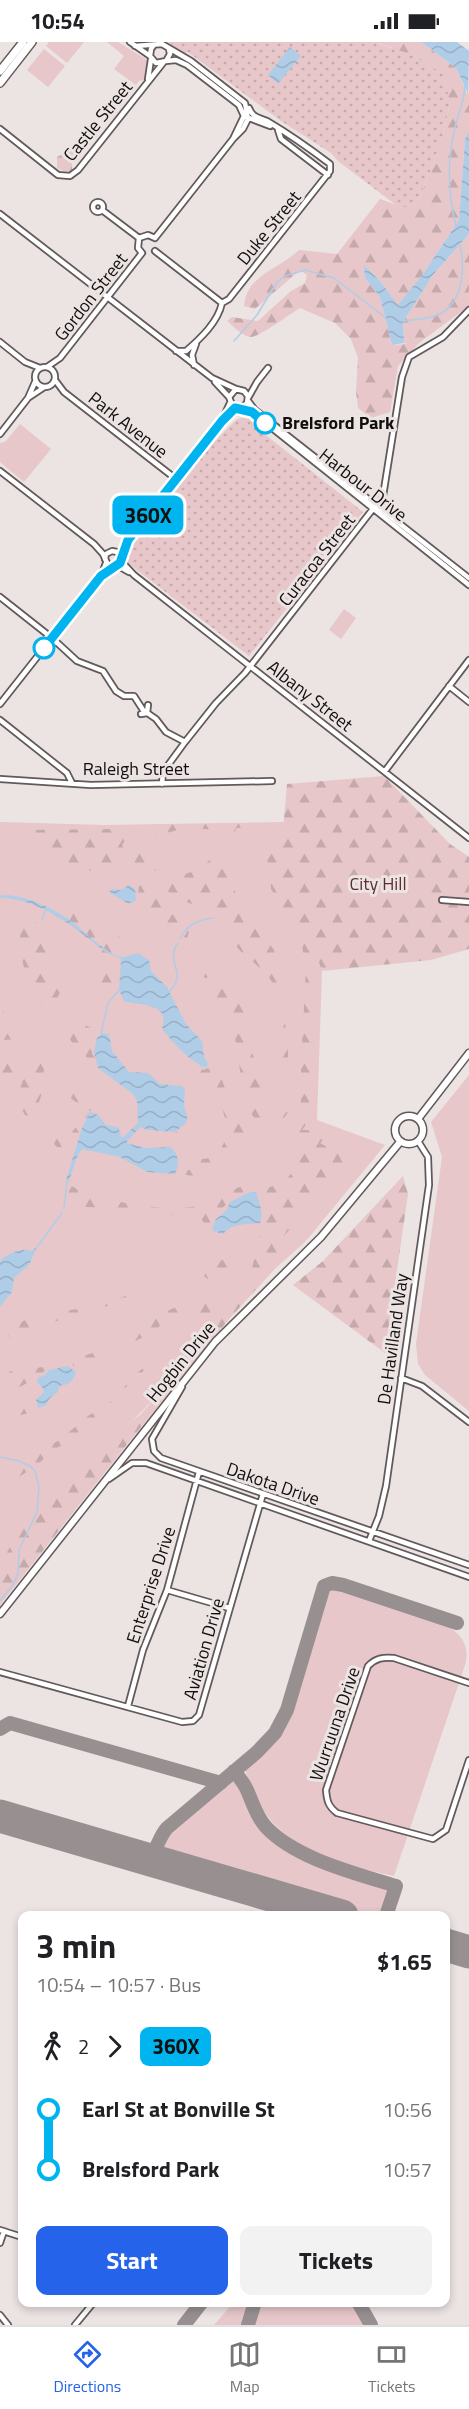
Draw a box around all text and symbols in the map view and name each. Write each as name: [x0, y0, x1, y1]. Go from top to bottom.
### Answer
text: 10:54: [30, 4, 85, 38]
street label: Castle Street: [57, 74, 139, 167]
street label: Duke Street: [230, 184, 308, 271]
street label: Gordon Street: [47, 246, 134, 347]
street label: Park Avenue: [83, 385, 174, 464]
place label: Brelsford Park: [282, 409, 395, 436]
marker: Brelsford Park: [254, 412, 276, 434]
street label: Harbour Drive: [313, 441, 413, 528]
line badge: 360X: [106, 496, 190, 534]
text: 360X: [124, 499, 172, 531]
street label: Curacoa Street: [272, 507, 362, 612]
unlabelled marker: [33, 637, 55, 659]
street label: Albany Street: [262, 654, 359, 738]
street label: Raleigh Street: [83, 755, 190, 782]
park label: City Hill: [349, 870, 407, 897]
street label: De Havilland Way: [370, 1271, 415, 1406]
street label: Hogbin Drive: [140, 1315, 222, 1408]
street label: Dakota Drive: [223, 1455, 323, 1512]
street label: Enterprise Drive: [119, 1523, 182, 1647]
street label: Aviation Drive: [176, 1595, 231, 1703]
street label: Wurruuna Drive: [302, 1663, 367, 1784]
text: 3 min: [36, 1921, 116, 1971]
text: $1.65: [377, 1945, 432, 1979]
text: 10:54 – 10:57 · Bus: [36, 1969, 201, 2000]
icon: walk: [36, 2030, 69, 2063]
icon: forward: [98, 2030, 131, 2063]
text: 360X: [152, 2030, 199, 2062]
text: 2: [78, 2031, 89, 2062]
text: Earl St at Bonville St: [82, 2092, 275, 2126]
text: 10:56: [383, 2094, 432, 2125]
text: Brelsford Park: [82, 2152, 219, 2186]
text: 10:57: [383, 2154, 432, 2185]
button: Start: [36, 2226, 228, 2295]
button: Tickets: [240, 2226, 432, 2295]
tab: Directions: [53, 2338, 121, 2398]
tab: Map: [228, 2338, 261, 2398]
tab: Tickets: [368, 2338, 416, 2398]

